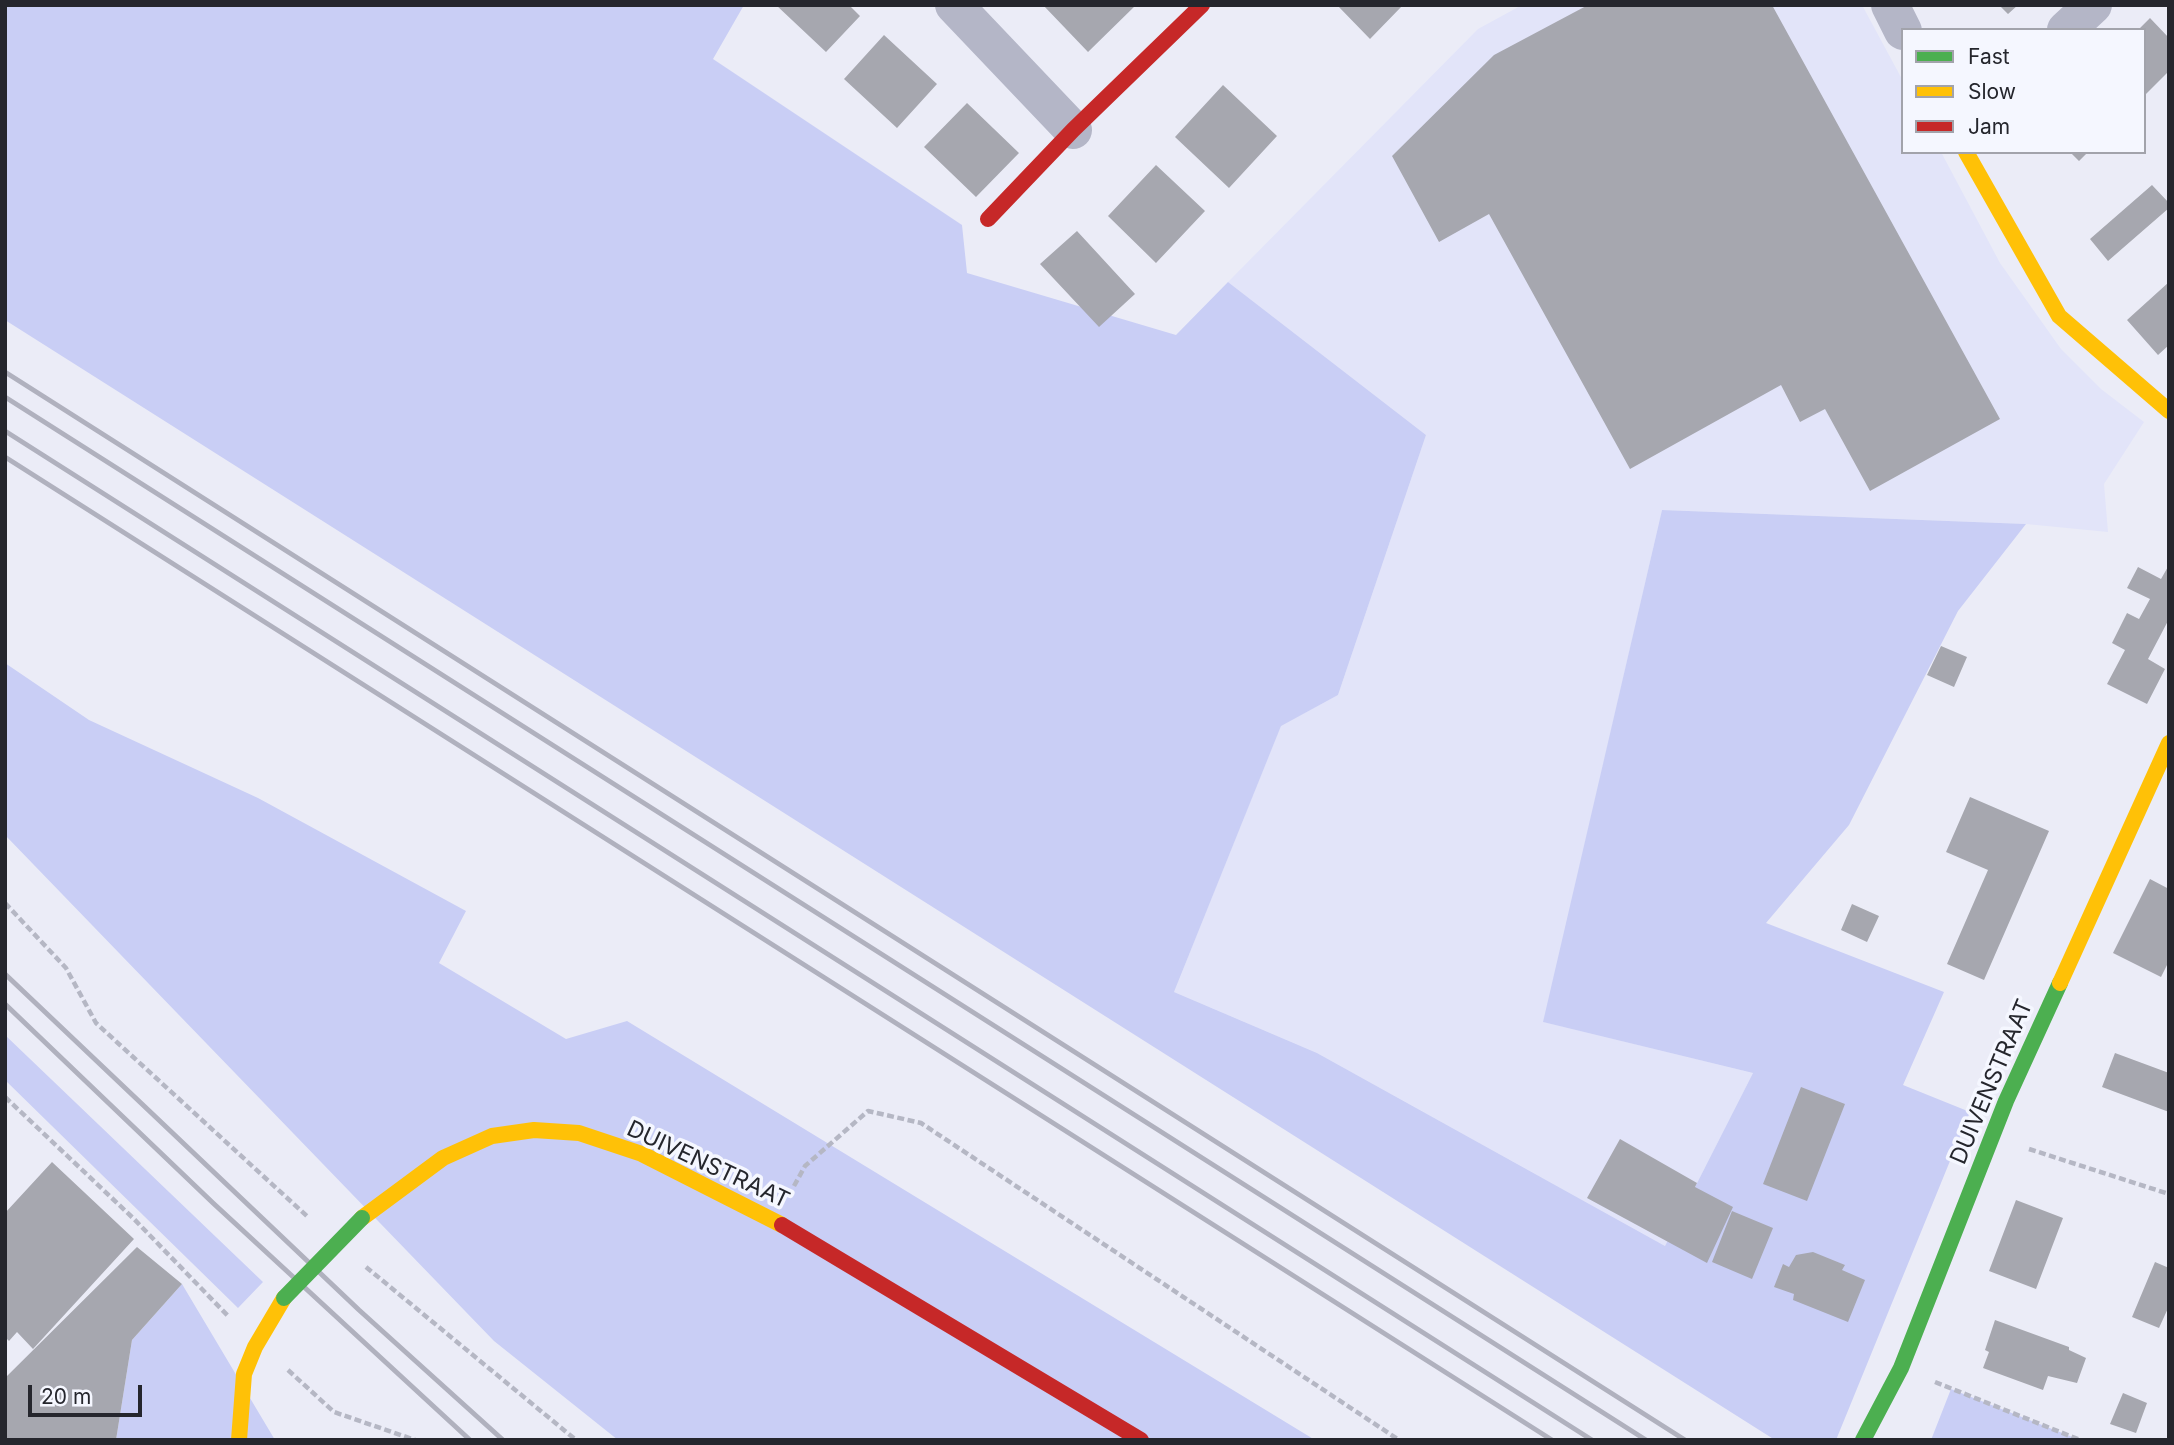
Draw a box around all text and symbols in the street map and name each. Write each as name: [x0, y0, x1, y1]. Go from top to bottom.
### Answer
legend: [1901, 28, 2146, 154]
text: Fast: [1968, 44, 2010, 69]
text: Slow: [1968, 79, 2016, 104]
text: Jam: [1968, 114, 2010, 139]
street label: DUIVENSTRAAT: [1945, 995, 2039, 1169]
street label: DUIVENSTRAAT: [622, 1115, 794, 1215]
scale bar: [32, 1372, 145, 1416]
text: 20 m: [41, 1384, 91, 1409]

